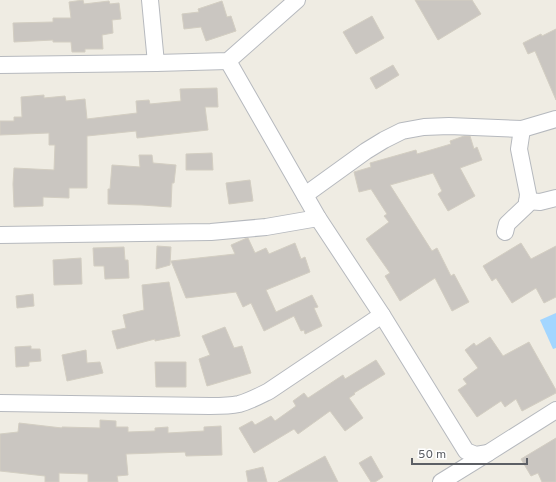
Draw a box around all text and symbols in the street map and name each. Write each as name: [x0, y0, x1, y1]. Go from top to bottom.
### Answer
scale bar: [412, 440, 527, 466]
text: 50 m: [418, 447, 446, 463]

